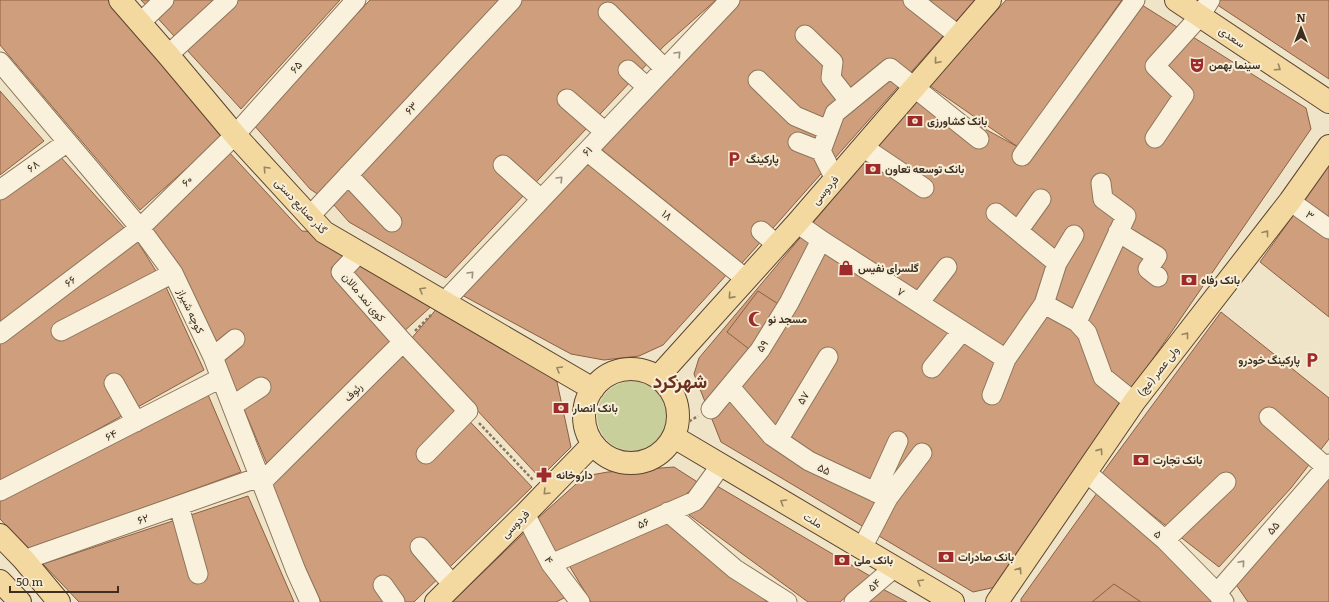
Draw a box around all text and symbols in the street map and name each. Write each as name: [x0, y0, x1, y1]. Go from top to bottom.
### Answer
north arrow: [1281, 8, 1321, 48]
text: N: [1296, 9, 1306, 25]
street label: سعدی: [1216, 22, 1249, 51]
one-way arrow: [674, 51, 681, 59]
theatre icon: سینما بهمن: [1188, 56, 1206, 74]
place label: سینما بهمن: [1209, 56, 1260, 72]
street label: ۶۵: [285, 57, 305, 76]
one-way arrow: [935, 57, 942, 64]
one-way arrow: [1274, 63, 1281, 71]
street label: ۶۳: [400, 97, 420, 117]
bank icon: بانک کشاورزی: [906, 112, 924, 130]
place label: بانک کشاورزی: [927, 112, 987, 128]
street label: ۶۱: [578, 142, 595, 159]
parking icon: پارکینگ: [725, 150, 743, 168]
place label: پارکینگ: [746, 150, 779, 167]
street label: ۶۸: [23, 155, 42, 175]
bank icon: بانک توسعه تعاون: [864, 160, 882, 178]
place label: بانک توسعه تعاون: [885, 160, 964, 176]
one-way arrow: [264, 166, 271, 173]
street label: ۶۰: [177, 171, 195, 189]
street label: فردوسی: [807, 171, 842, 208]
street label: گذر صنایع دستی: [271, 174, 332, 237]
one-way arrow: [555, 176, 563, 184]
street label: ۱۸: [659, 205, 677, 224]
street label: ۳: [1303, 206, 1318, 223]
one-way arrow: [1261, 230, 1268, 237]
shop icon: گلسرای نفیس: [837, 259, 855, 277]
place label: گلسرای نفیس: [858, 259, 919, 275]
street label: کوی نمد مالان: [339, 268, 390, 324]
street label: ۶۶: [60, 271, 78, 290]
one-way arrow: [466, 271, 474, 279]
bank icon: بانک رفاه: [1180, 271, 1198, 289]
place label: بانک رفاه: [1201, 271, 1240, 287]
street label: ۷: [894, 283, 909, 300]
street label: کوچه شیراز: [173, 285, 209, 336]
one-way arrow: [419, 287, 426, 294]
one-way arrow: [728, 291, 736, 299]
mosque icon: مسجد نو: [747, 310, 765, 328]
place label: مسجد نو: [768, 310, 807, 326]
one-way arrow: [1181, 333, 1188, 340]
street label: ۵۹: [751, 336, 771, 355]
street label: ولی عصر (عج): [1133, 342, 1183, 399]
place label: پارکینگ خودرو: [1238, 351, 1300, 368]
parking icon: پارکینگ خودرو: [1303, 351, 1321, 369]
district label: شهرکرد: [653, 366, 707, 394]
one-way arrow: [556, 367, 563, 374]
street label: رئوف: [339, 378, 365, 404]
street label: ۵۷: [792, 387, 813, 407]
bank icon: بانک انصار: [552, 399, 570, 417]
place label: بانک انصار: [572, 399, 618, 415]
street label: ۶۴: [102, 424, 119, 444]
one-way arrow: [1095, 448, 1103, 455]
bank icon: بانک تجارت: [1132, 451, 1150, 469]
place label: بانک تجارت: [1153, 451, 1202, 467]
street label: ۵۵: [815, 458, 834, 478]
pharmacy icon: داروخانه: [535, 466, 553, 484]
place label: داروخانه: [556, 466, 593, 482]
one-way arrow: [544, 487, 551, 495]
one-way arrow: [780, 499, 787, 507]
street label: فردوسی: [496, 505, 532, 541]
street label: ملت: [801, 507, 826, 531]
street label: ۶۲: [135, 509, 151, 527]
street label: ۵۶: [634, 512, 651, 532]
street label: ۵۵: [1262, 517, 1283, 537]
street label: ۵: [1151, 525, 1166, 541]
bank icon: بانک صادرات: [937, 548, 955, 566]
place label: بانک صادرات: [958, 548, 1014, 564]
bank icon: بانک ملی: [833, 551, 851, 569]
place label: بانک ملی: [854, 551, 893, 567]
street label: ۴: [541, 553, 558, 566]
one-way arrow: [1238, 560, 1245, 568]
one-way arrow: [1014, 567, 1022, 574]
scale bar: [10, 568, 118, 594]
text: 50 m: [16, 572, 43, 590]
street label: ۵۴: [863, 574, 883, 594]
one-way arrow: [916, 580, 924, 587]

